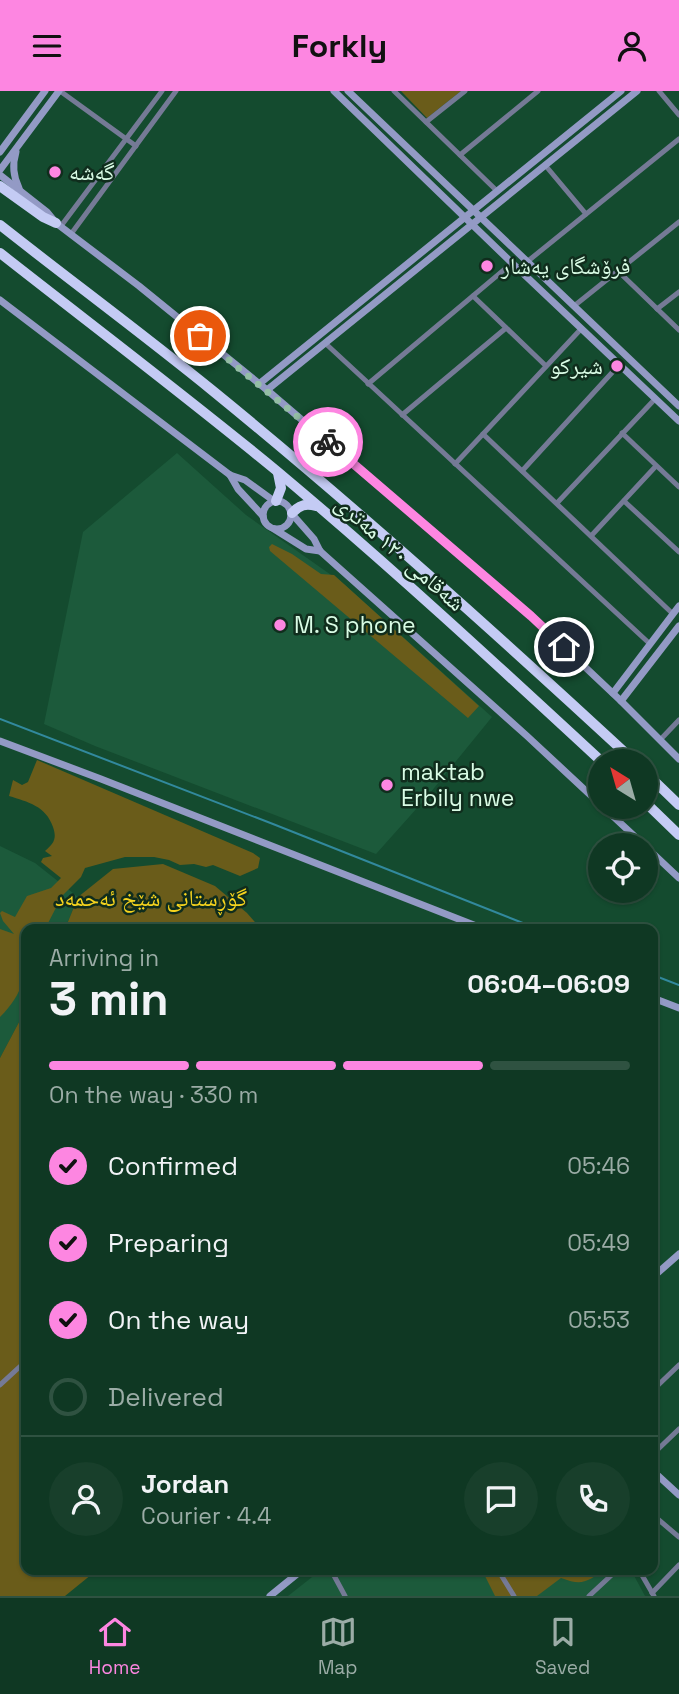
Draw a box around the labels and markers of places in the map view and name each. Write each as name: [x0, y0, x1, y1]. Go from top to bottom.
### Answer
place label: گەشە: [69, 157, 115, 187]
marker: گەشە: [47, 164, 63, 180]
place label: فرۆشگای یەشار: [500, 251, 630, 281]
marker: فرۆشگای یەشار: [479, 258, 495, 274]
pin: [170, 306, 230, 366]
place label: شيركو: [550, 351, 603, 381]
marker: شيركو: [609, 358, 625, 374]
place label: M. S phone: [294, 610, 416, 640]
marker: M. S phone: [272, 617, 288, 633]
pin: [534, 617, 594, 677]
place label: maktab Erbily nwe: [401, 757, 515, 813]
marker: maktab Erbily nwe: [379, 777, 395, 793]

